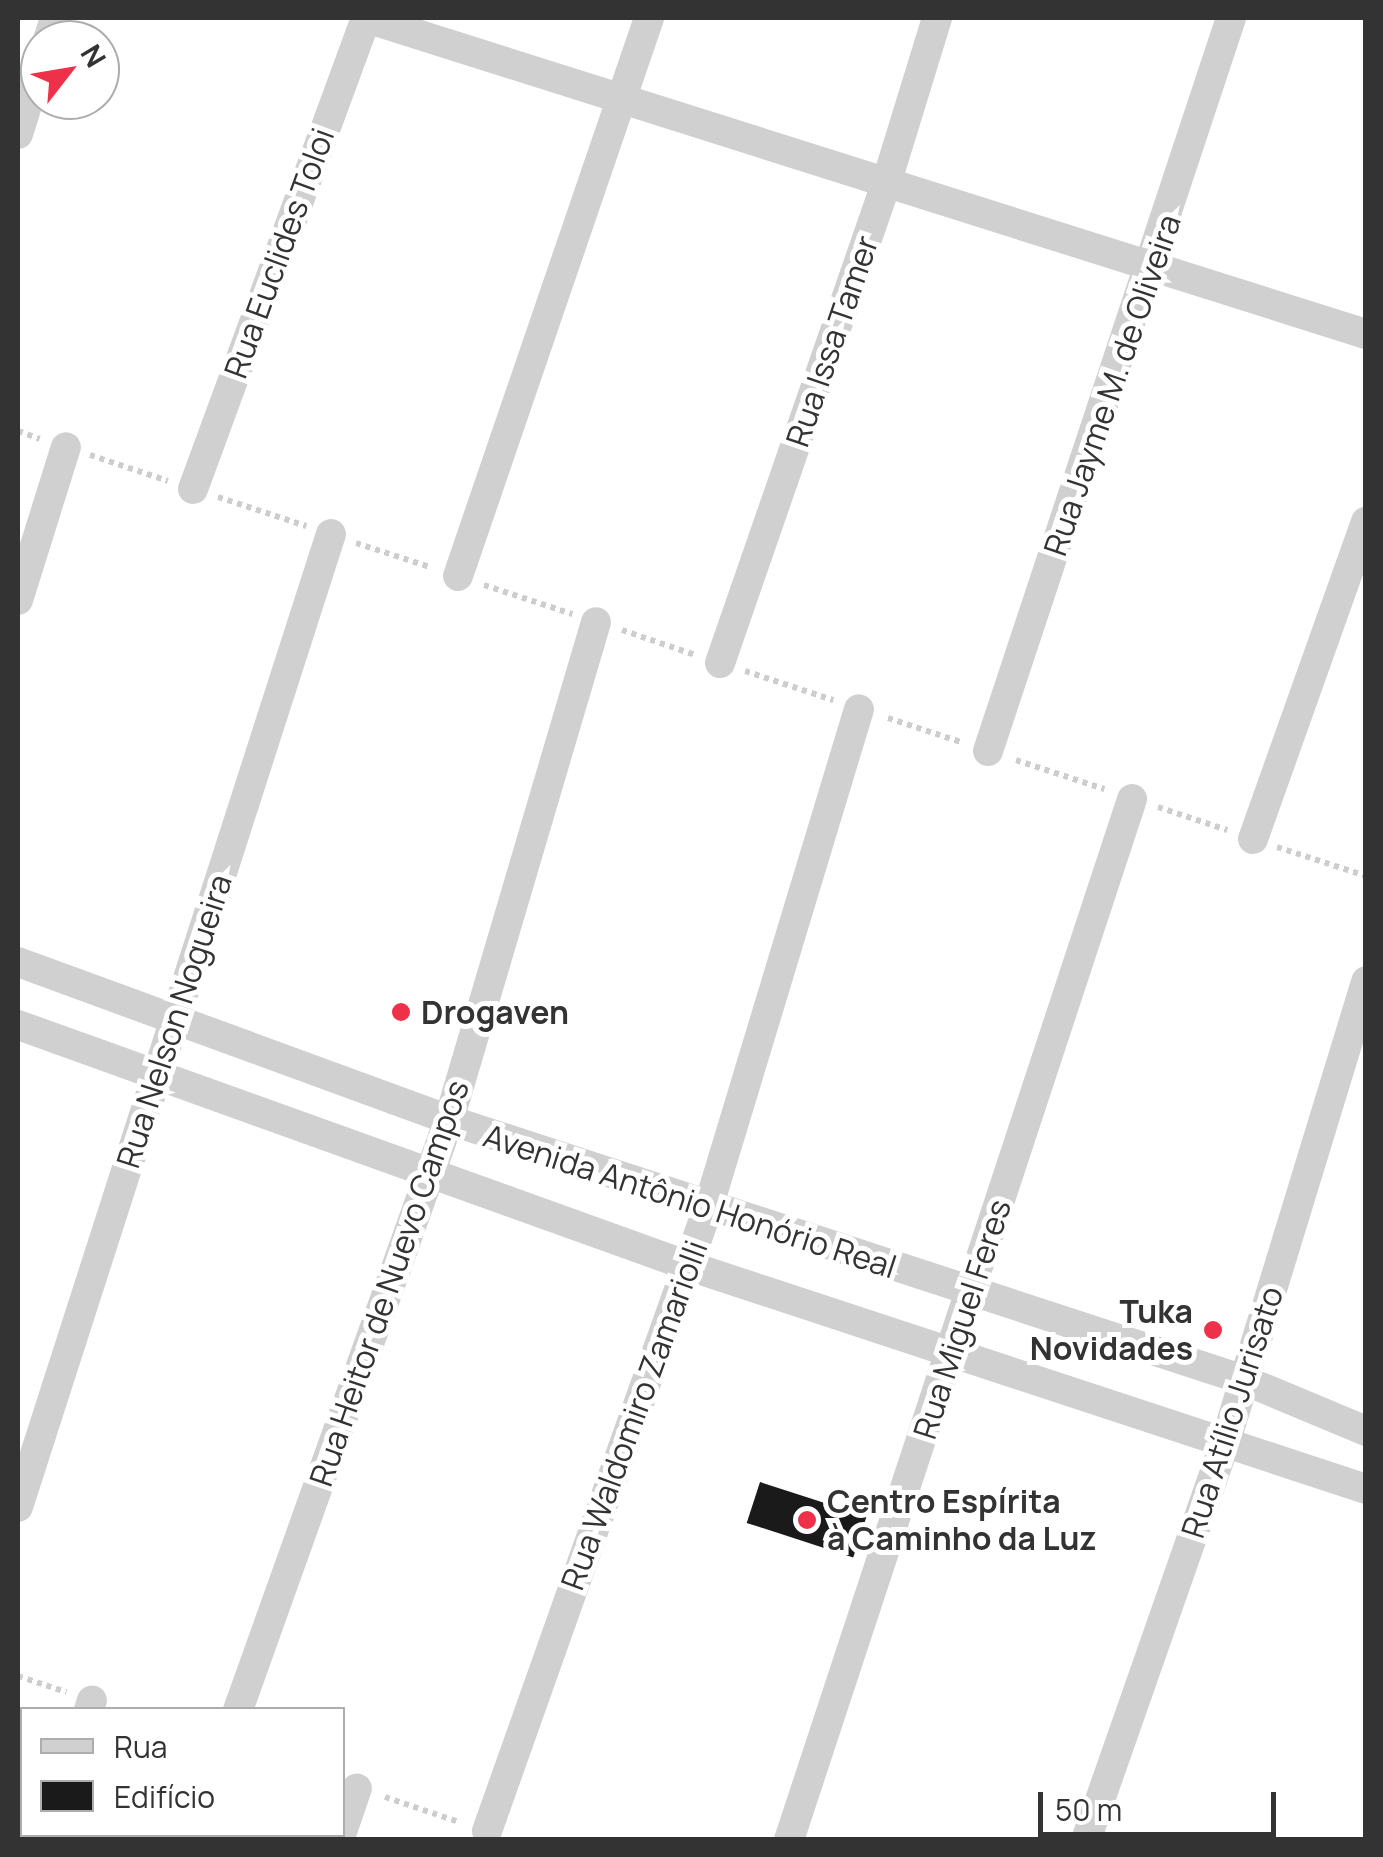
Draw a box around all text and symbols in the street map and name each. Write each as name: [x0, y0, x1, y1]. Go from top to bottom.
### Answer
north arrow: [20, 20, 120, 120]
text: N: [73, 37, 115, 74]
street label: Rua Euclides Toloi: [216, 123, 342, 383]
street label: Rua Jayme M. de Oliveira: [1036, 209, 1188, 561]
street label: Rua Issa Tamer: [778, 231, 886, 451]
street label: Rua Nelson Nogueira: [108, 869, 240, 1173]
place label: Drogaven: [421, 993, 569, 1031]
marker: Drogaven: [390, 1001, 412, 1023]
street label: Rua Heitor de Nuevo Campos: [301, 1075, 477, 1491]
street label: Avenida Antônio Honório Real: [479, 1116, 901, 1286]
street label: Rua Miguel Feres: [905, 1195, 1019, 1443]
street label: Rua Waldomiro Zamariolli: [553, 1235, 715, 1595]
street label: Rua Atílio Jurisato: [1173, 1281, 1291, 1543]
place label: Tuka Novidades: [1030, 1293, 1193, 1368]
marker: Tuka Novidades: [1202, 1319, 1224, 1341]
place label: Centro Espírita à Caminho da Luz: [827, 1483, 1097, 1558]
marker: Centro Espírita à Caminho da Luz: [796, 1509, 818, 1531]
legend: [20, 1707, 345, 1837]
text: Rua: [114, 1726, 167, 1767]
scale bar: [1043, 1772, 1280, 1834]
text: Edifício: [114, 1776, 215, 1817]
text: 50 m: [1055, 1789, 1122, 1830]

